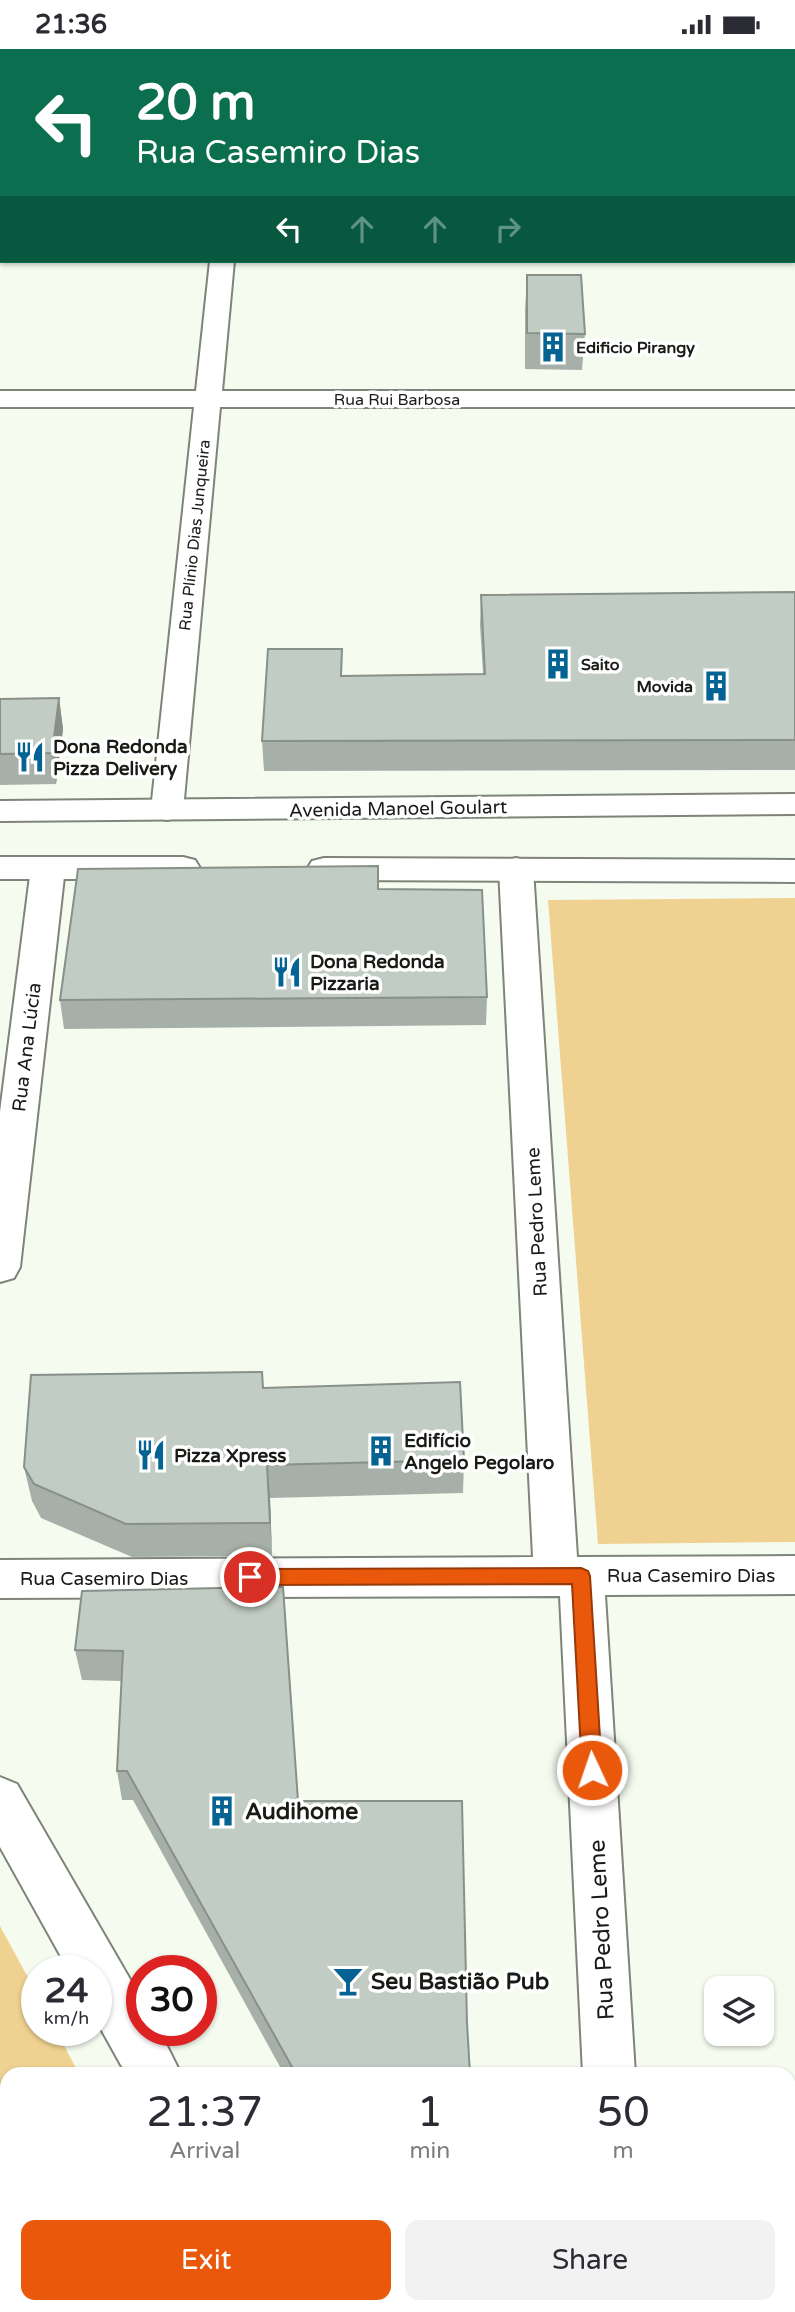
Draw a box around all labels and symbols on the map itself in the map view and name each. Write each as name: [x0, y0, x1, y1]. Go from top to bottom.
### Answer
building icon: Edificio Pirangy: [536, 330, 570, 364]
place label: Edificio Pirangy: [576, 338, 695, 358]
street label: Rua Rui Barbosa: [334, 390, 460, 410]
street label: Rua Plínio Dias Junqueira: [175, 439, 215, 632]
building icon: Saito: [541, 647, 575, 681]
place label: Saito: [581, 655, 620, 675]
building icon: Movida: [699, 669, 733, 703]
place label: Movida: [637, 677, 693, 697]
place label: Dona Redonda Pizza Delivery: [53, 736, 188, 781]
restaurant icon: Dona Redonda Pizza Delivery: [13, 740, 47, 774]
street label: Avenida Manoel Goulart: [289, 796, 507, 822]
place label: Dona Redonda Pizzaria: [310, 951, 445, 995]
restaurant icon: Dona Redonda Pizzaria: [270, 955, 304, 989]
street label: Rua Ana Lúcia: [8, 981, 46, 1113]
street label: Rua Pedro Leme: [522, 1147, 552, 1297]
place label: Edifício Angelo Pegolaro: [404, 1430, 554, 1475]
building icon: Edifício Angelo Pegolaro: [364, 1434, 398, 1468]
restaurant icon: Pizza Xpress: [134, 1438, 168, 1472]
place label: Pizza Xpress: [174, 1445, 286, 1468]
pin: [220, 1547, 280, 1607]
street label: Rua Casemiro Dias: [607, 1565, 775, 1587]
street label: Rua Casemiro Dias: [20, 1568, 188, 1590]
position arrow: [555, 1733, 629, 1807]
building icon: Audihome: [205, 1794, 239, 1828]
place label: Audihome: [245, 1798, 358, 1826]
street label: Rua Pedro Leme: [583, 1839, 621, 2021]
speed limit sign: 30: [126, 1955, 217, 2046]
bar icon: Seu Bastião Pub: [331, 1964, 365, 1998]
place label: Seu Bastião Pub: [371, 1968, 549, 1996]

